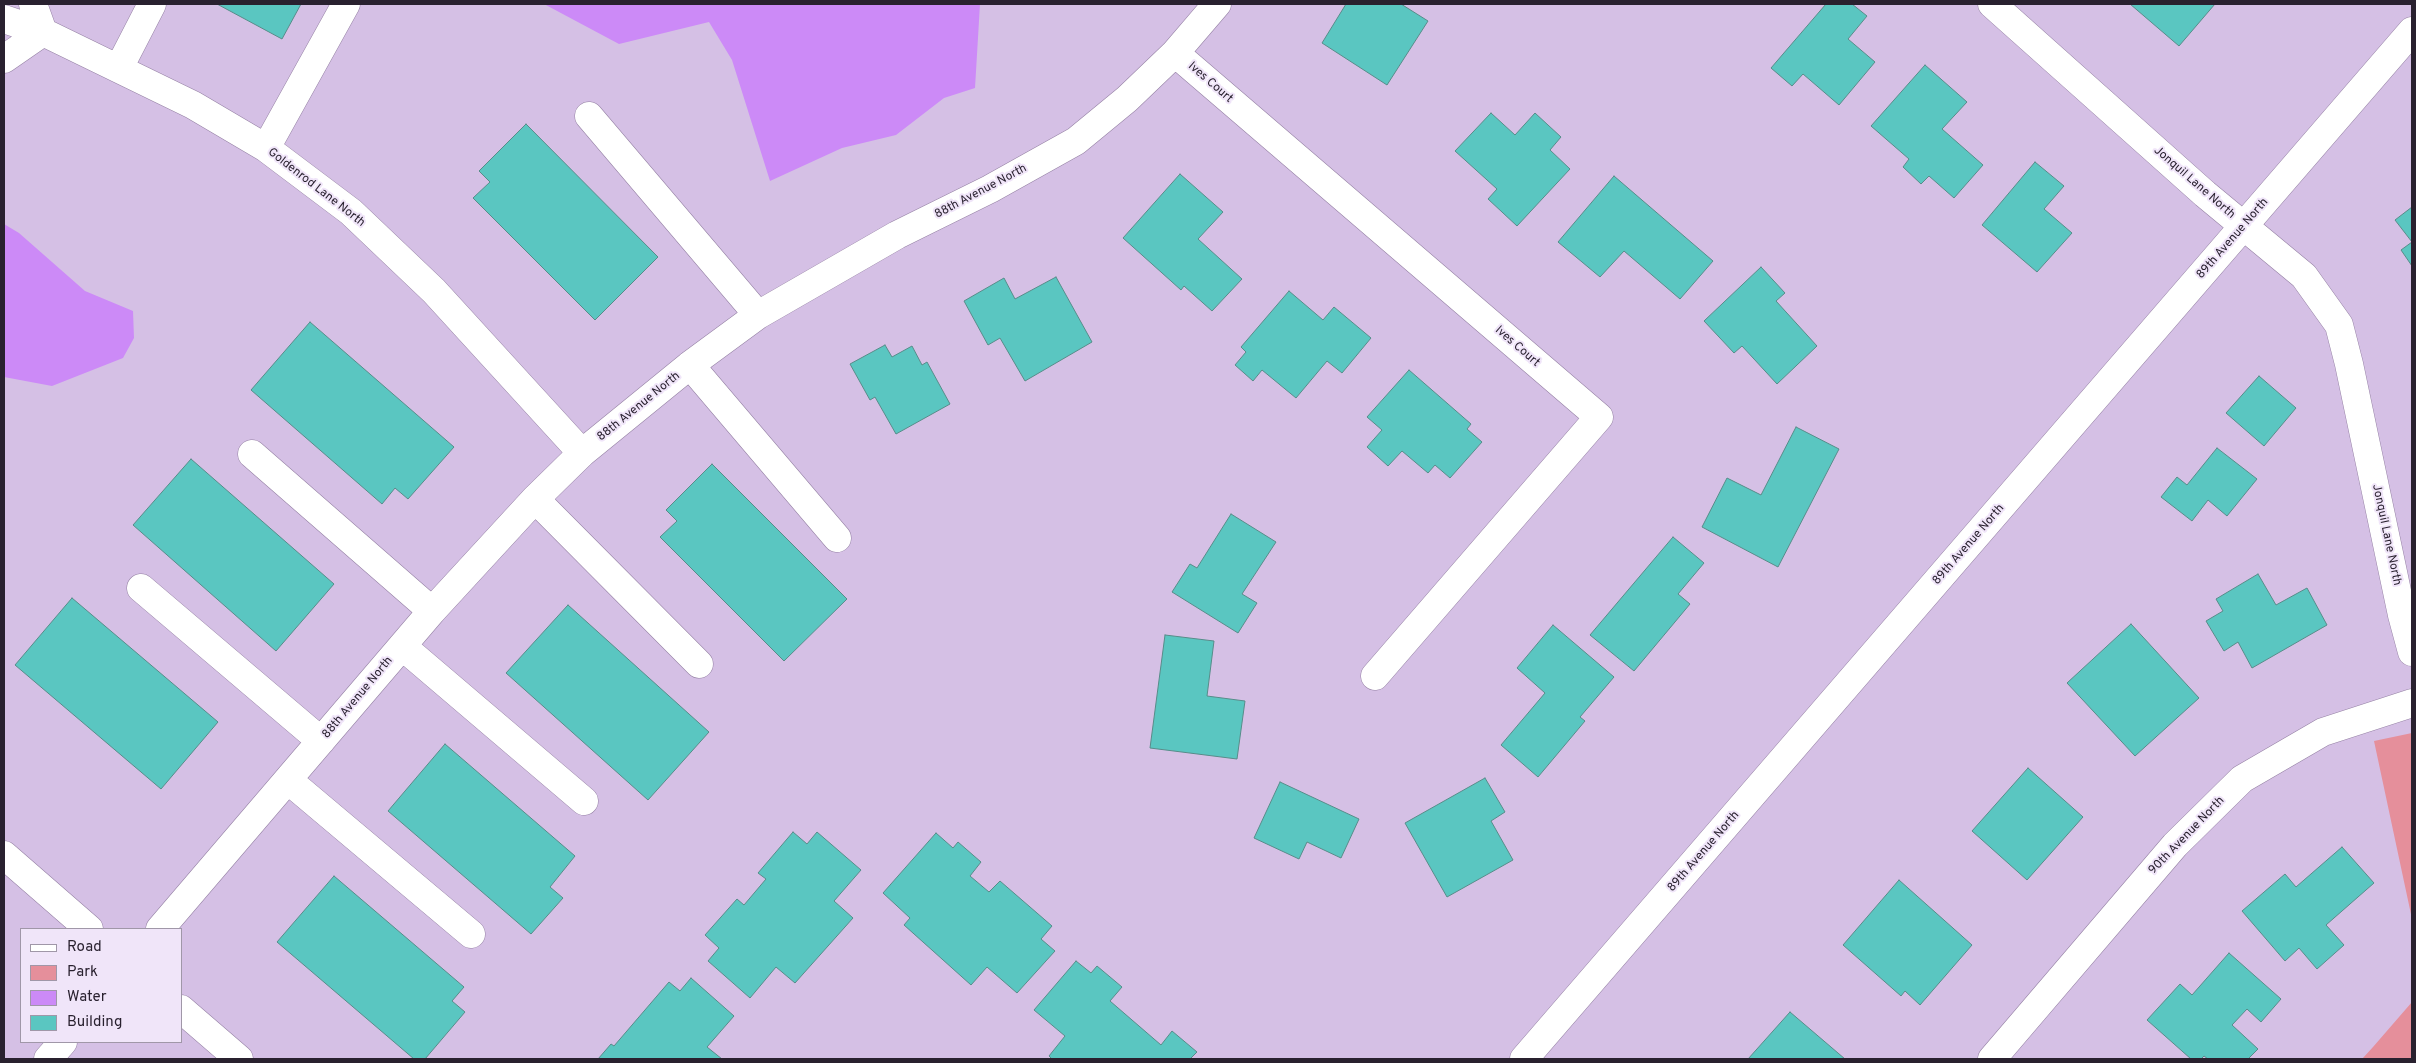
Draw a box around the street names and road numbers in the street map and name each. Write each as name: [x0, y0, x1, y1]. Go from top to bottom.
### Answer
street label: Ives Court: [1185, 60, 1235, 106]
street label: Jonquil Lane North: [2150, 144, 2238, 222]
street label: Goldenrod Lane North: [264, 146, 368, 230]
street label: 88th Avenue North: [932, 162, 1030, 222]
street label: 89th Avenue North: [2194, 196, 2272, 282]
street label: Ives Court: [1492, 324, 1542, 370]
street label: 88th Avenue North: [595, 369, 683, 445]
street label: Jonquil Lane North: [2368, 483, 2404, 587]
street label: 89th Avenue North: [1930, 502, 2008, 588]
street label: 88th Avenue North: [320, 654, 396, 742]
street label: 90th Avenue North: [2146, 794, 2228, 878]
street label: 89th Avenue North: [1665, 809, 1743, 895]

